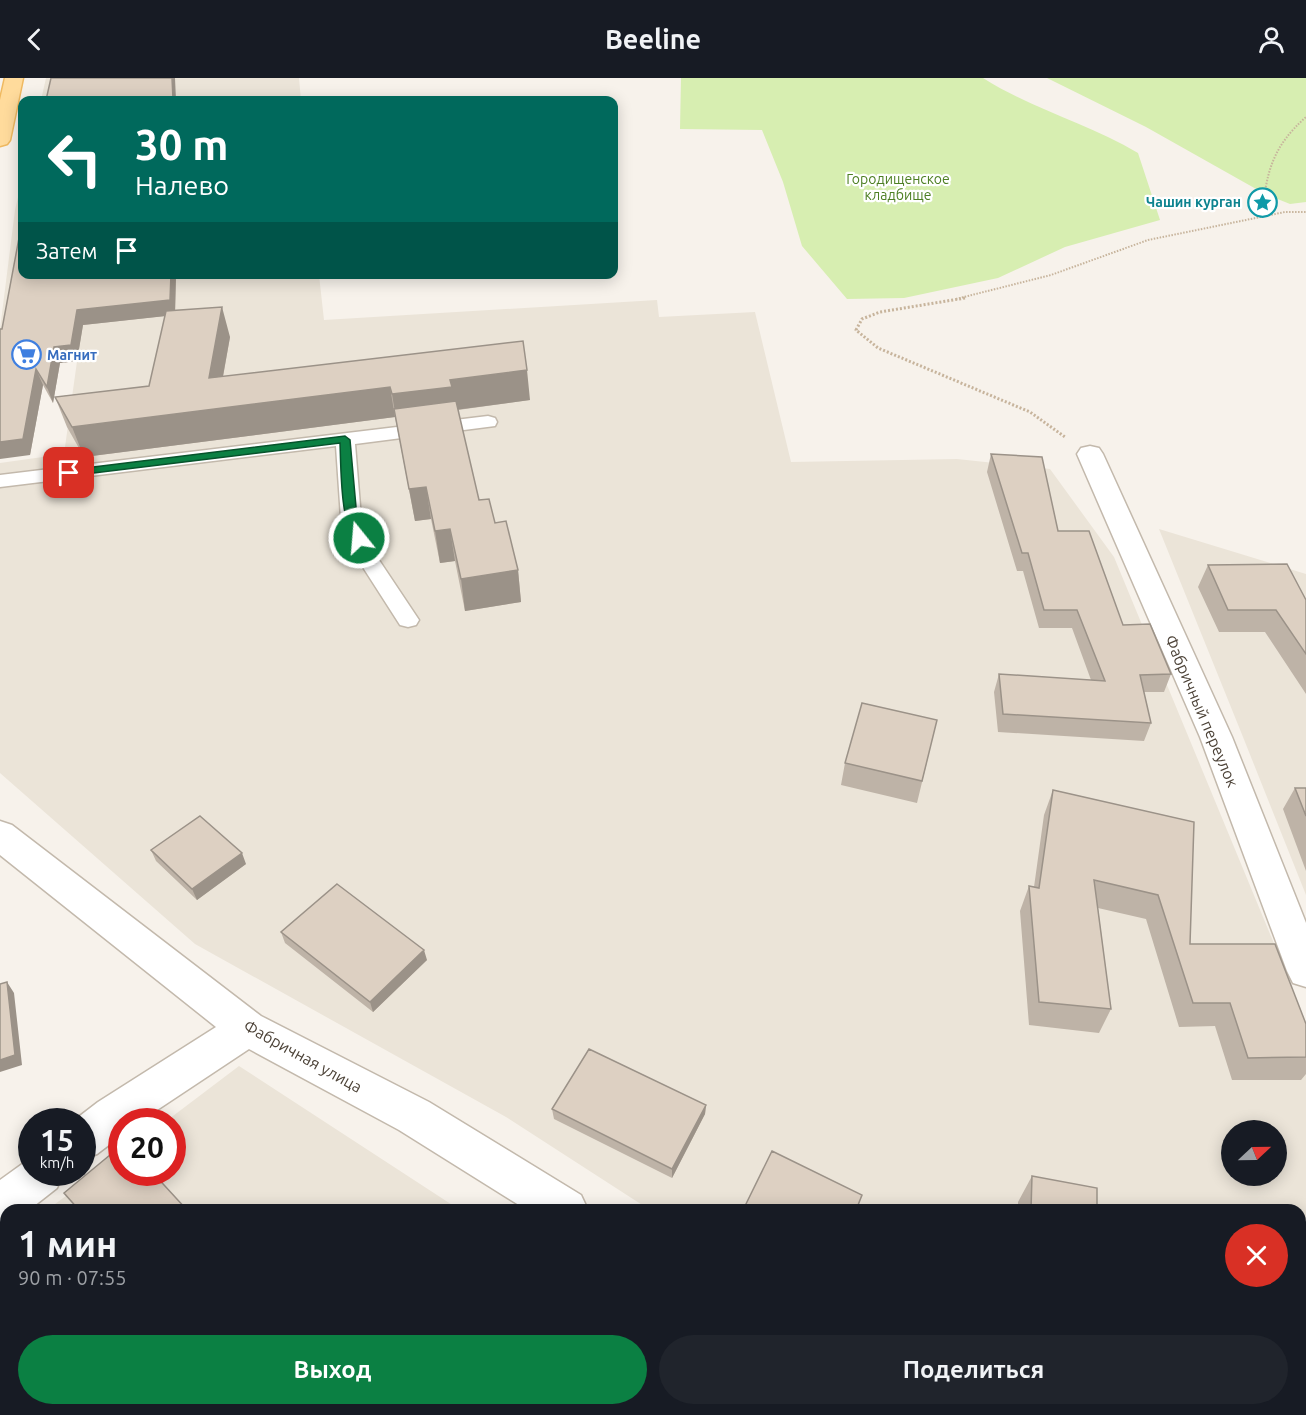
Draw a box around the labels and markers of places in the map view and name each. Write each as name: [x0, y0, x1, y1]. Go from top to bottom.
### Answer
place icon: Чашин курган: [1246, 186, 1278, 218]
place label: Чашин курган: [1146, 194, 1241, 210]
supermarket icon: Магнит: [10, 339, 42, 371]
place label: Магнит: [47, 347, 97, 363]
pin: [43, 447, 94, 498]

